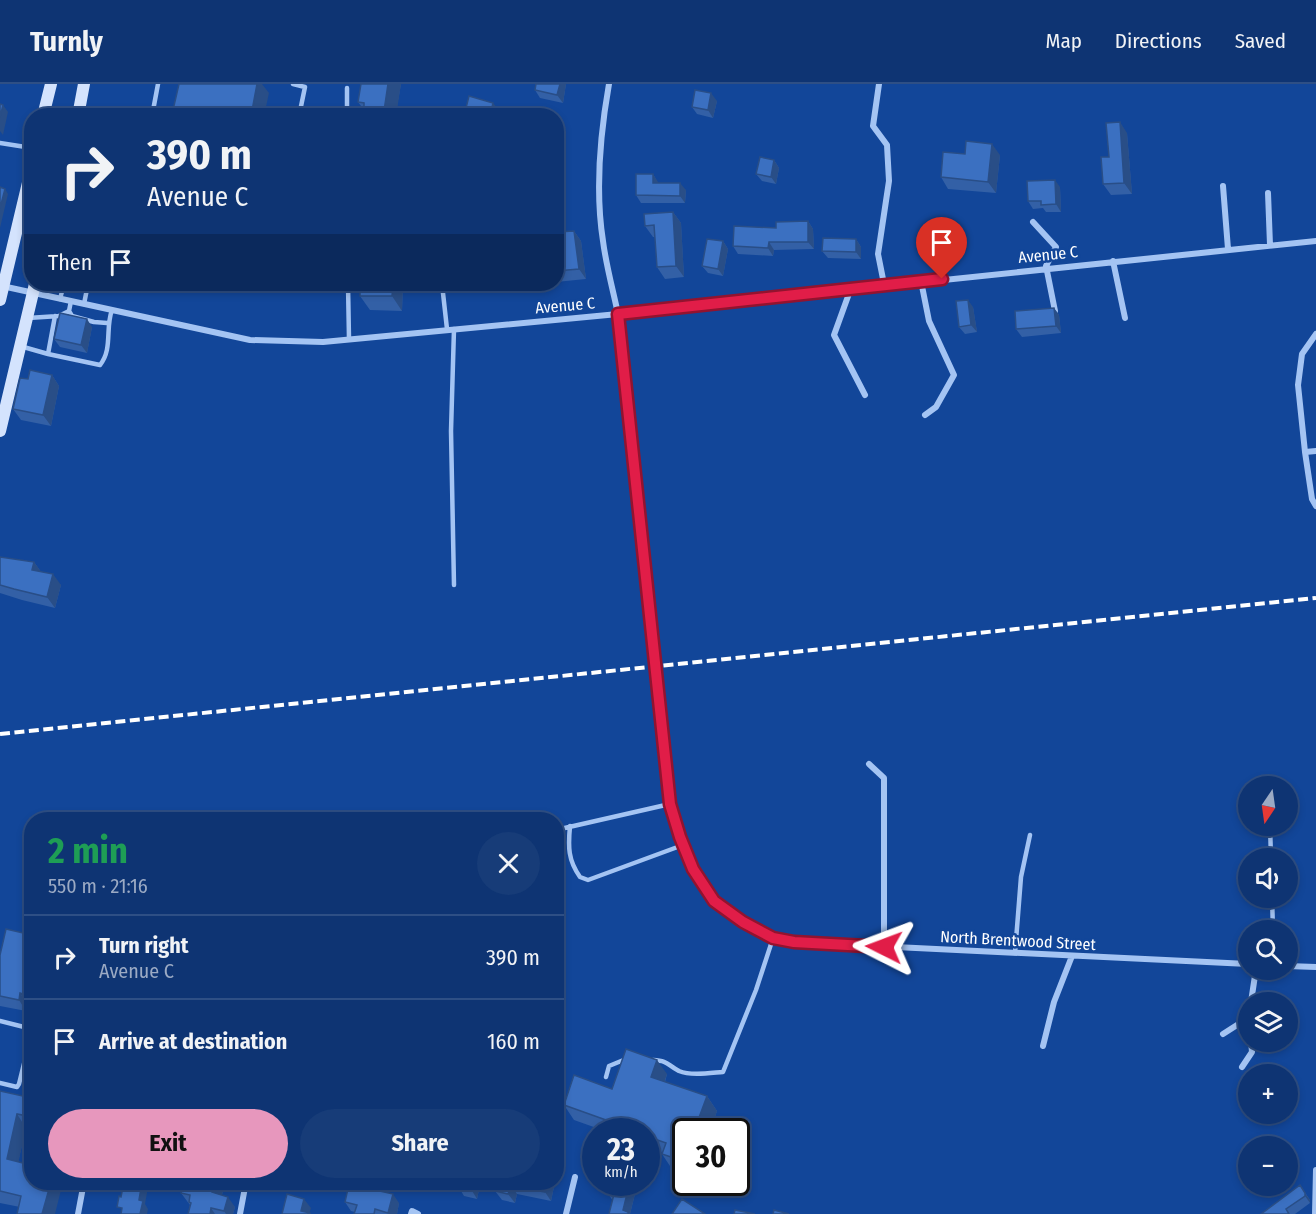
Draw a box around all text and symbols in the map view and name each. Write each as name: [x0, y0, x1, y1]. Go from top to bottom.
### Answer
text: Turnly: [30, 25, 103, 58]
text: Map: [1045, 28, 1082, 54]
text: Directions: [1115, 28, 1202, 54]
text: Saved: [1235, 28, 1286, 54]
text: 390 m: [147, 130, 252, 180]
icon: right: [48, 132, 126, 210]
text: Avenue C: [147, 181, 248, 213]
pin: [916, 217, 967, 279]
icon: arrive: [925, 226, 958, 259]
street label: Avenue C: [1017, 242, 1079, 267]
icon: arrive: [104, 246, 137, 279]
text: Then: [48, 249, 92, 276]
street label: Avenue C: [534, 293, 596, 318]
north arrow: [1238, 776, 1298, 836]
map controls: [1238, 776, 1298, 1196]
text: 2 min: [48, 829, 128, 873]
button: close: [477, 832, 540, 895]
button: sound: [1238, 848, 1298, 908]
text: 550 m · 21:16: [48, 874, 148, 898]
position arrow: [852, 915, 916, 979]
button: search: [1238, 920, 1298, 980]
street label: North Brentwood Street: [940, 927, 1097, 954]
text: Turn right: [99, 932, 188, 959]
icon: right: [48, 941, 81, 974]
text: 390 m: [486, 944, 540, 971]
text: Avenue C: [99, 959, 174, 983]
button: layers: [1238, 992, 1298, 1052]
icon: arrive: [48, 1025, 81, 1058]
text: Arrive at destination: [99, 1028, 287, 1055]
text: 160 m: [487, 1028, 540, 1055]
button: +: [1238, 1064, 1298, 1124]
button: Exit: [48, 1109, 288, 1178]
button: Share: [300, 1109, 540, 1178]
speed limit sign: 30: [672, 1118, 750, 1196]
text: 23: [607, 1132, 635, 1168]
button: −: [1238, 1136, 1298, 1196]
text: km/h: [604, 1163, 638, 1181]

